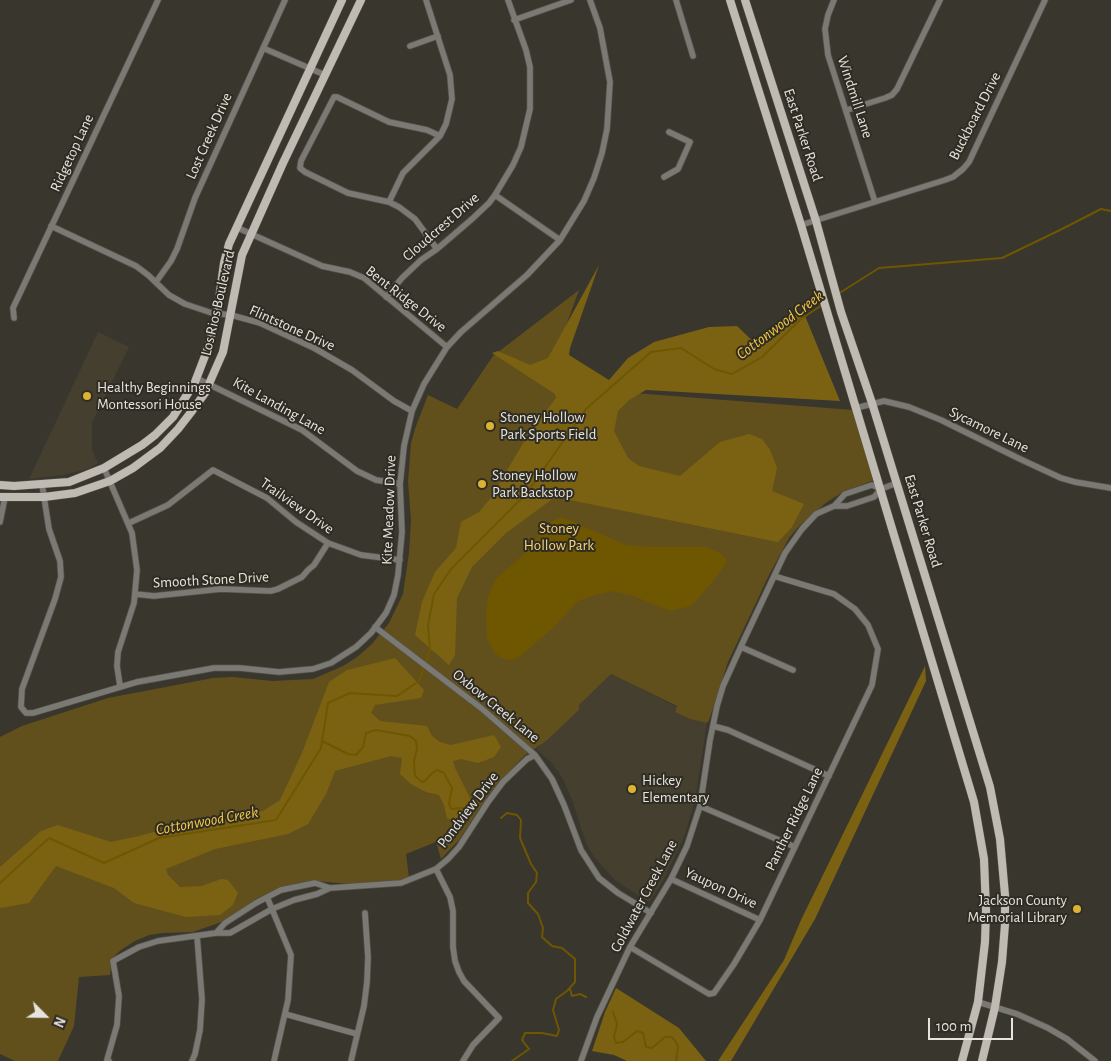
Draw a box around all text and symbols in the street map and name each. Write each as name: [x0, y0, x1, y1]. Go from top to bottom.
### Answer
street label: Windmill Lane: [833, 53, 877, 141]
street label: Buckboard Drive: [945, 69, 1005, 163]
street label: East Parker Road: [780, 86, 826, 184]
street label: Lost Creek Drive: [182, 90, 236, 182]
street label: Ridgetop Lane: [46, 111, 98, 195]
street label: Cloudcrest Drive: [399, 189, 483, 265]
street label: Los Rios Boulevard: [197, 248, 239, 358]
street label: Bent Ridge Drive: [362, 262, 450, 336]
water label: Cottonwood Creek: [733, 286, 827, 364]
street label: Flintstone Drive: [246, 301, 338, 355]
street label: Kite Landing Lane: [230, 373, 328, 439]
place label: Healthy Beginnings Montessori House: [97, 378, 211, 413]
marker: Healthy Beginnings Montessori House: [81, 390, 93, 402]
street label: Sycamore Lane: [946, 403, 1032, 457]
place label: Stoney Hollow Park Sports Field: [500, 408, 596, 443]
marker: Stoney Hollow Park Sports Field: [484, 420, 496, 432]
street label: Kite Meadow Drive: [378, 455, 400, 565]
place label: Stoney Hollow Park Backstop: [492, 466, 576, 501]
street label: East Parker Road: [900, 472, 946, 570]
street label: Trailview Drive: [257, 474, 337, 538]
marker: Stoney Hollow Park Backstop: [476, 478, 488, 490]
park label: Stoney Hollow Park: [524, 519, 594, 554]
street label: Smooth Stone Drive: [153, 568, 269, 592]
street label: Oxbow Creek Lane: [449, 665, 543, 747]
street label: Panther Ridge Lane: [761, 764, 827, 874]
street label: Pondview Drive: [434, 768, 502, 852]
place label: Hickey Elementary: [642, 771, 709, 806]
marker: Hickey Elementary: [626, 783, 638, 795]
water label: Cottonwood Creek: [154, 803, 260, 839]
street label: Coldwater Creek Lane: [607, 837, 681, 955]
street label: Yaupon Drive: [682, 863, 760, 913]
place label: Jackson County Memorial Library: [967, 891, 1067, 926]
marker: Jackson County Memorial Library: [1071, 903, 1083, 915]
north arrow: [20, 991, 70, 1041]
scale bar: [931, 1008, 1016, 1040]
text: N: [50, 1015, 67, 1029]
text: 100 m: [936, 1019, 971, 1034]

